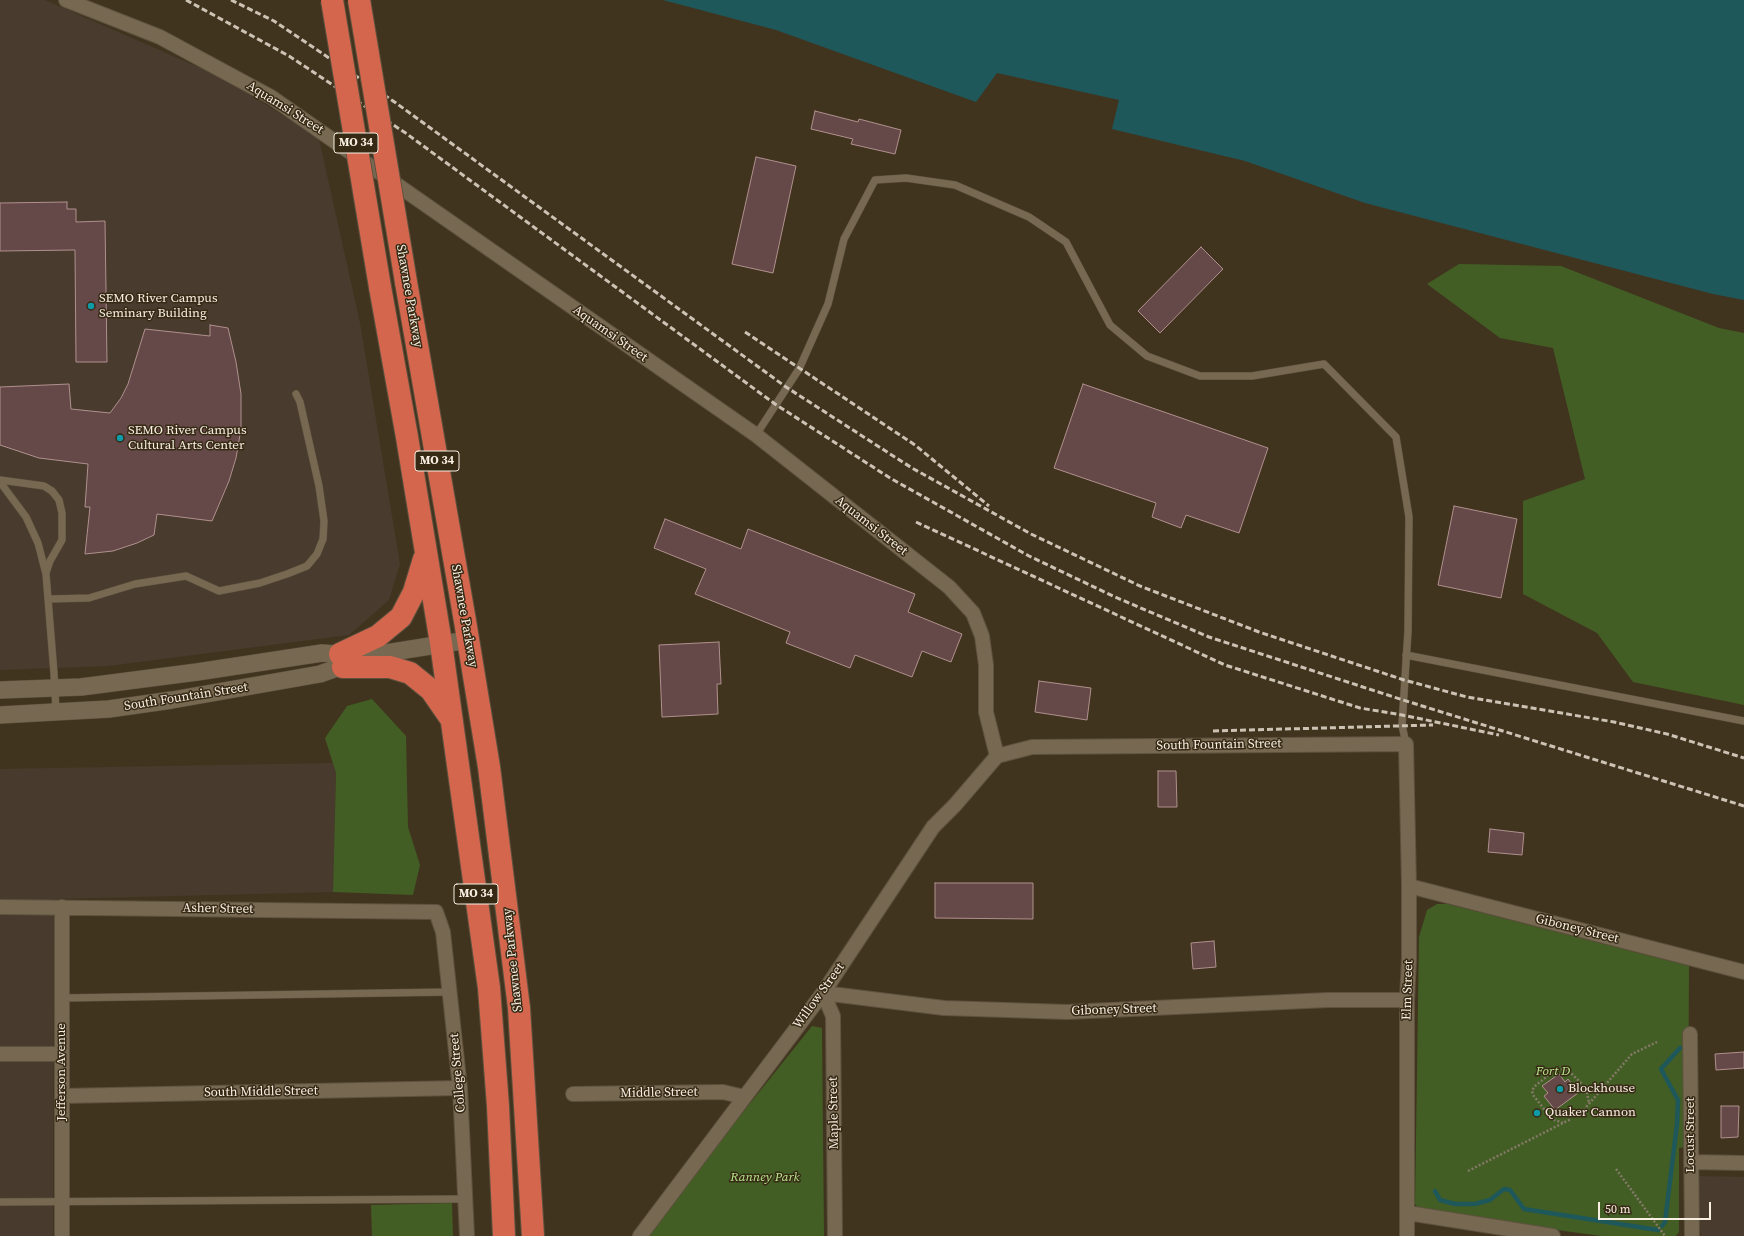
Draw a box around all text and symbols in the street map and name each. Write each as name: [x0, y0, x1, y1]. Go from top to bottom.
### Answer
street label: Aquamsi Street: [244, 78, 326, 138]
road number: MO 34: [334, 133, 378, 153]
street label: Shawnee Parkway: [392, 243, 426, 349]
place label: SEMO River Campus Seminary Building: [99, 291, 218, 322]
marker: SEMO River Campus Seminary Building: [86, 301, 96, 311]
street label: Aquamsi Street: [570, 302, 650, 366]
place label: SEMO River Campus Cultural Arts Center: [128, 423, 247, 454]
marker: SEMO River Campus Cultural Arts Center: [115, 433, 125, 443]
road number: MO 34: [415, 451, 459, 471]
street label: Aquamsi Street: [832, 493, 910, 559]
street label: Shawnee Parkway: [447, 563, 481, 669]
street label: South Fountain Street: [123, 680, 249, 714]
street label: South Fountain Street: [1156, 736, 1282, 754]
road number: MO 34: [454, 884, 498, 904]
street label: Asher Street: [183, 901, 253, 917]
street label: Shawnee Parkway: [500, 907, 526, 1013]
street label: Giboney Street: [1534, 911, 1620, 947]
street label: Willow Street: [790, 960, 848, 1032]
street label: Elm Street: [1399, 960, 1417, 1020]
street label: Giboney Street: [1071, 1001, 1157, 1019]
street label: Jefferson Avenue: [54, 1023, 70, 1121]
street label: College Street: [447, 1033, 469, 1113]
park label: Fort D: [1536, 1064, 1570, 1080]
street label: Maple Street: [826, 1077, 842, 1149]
place label: Blockhouse: [1568, 1081, 1635, 1097]
street label: South Middle Street: [204, 1083, 318, 1101]
marker: Blockhouse: [1555, 1084, 1565, 1094]
street label: Middle Street: [620, 1085, 698, 1101]
street label: Locust Street: [1683, 1097, 1699, 1173]
place label: Quaker Cannon: [1545, 1105, 1636, 1121]
marker: Quaker Cannon: [1532, 1108, 1542, 1118]
park label: Ranney Park: [730, 1170, 800, 1186]
scale bar: [1600, 1194, 1713, 1220]
text: 50 m: [1605, 1201, 1631, 1217]

